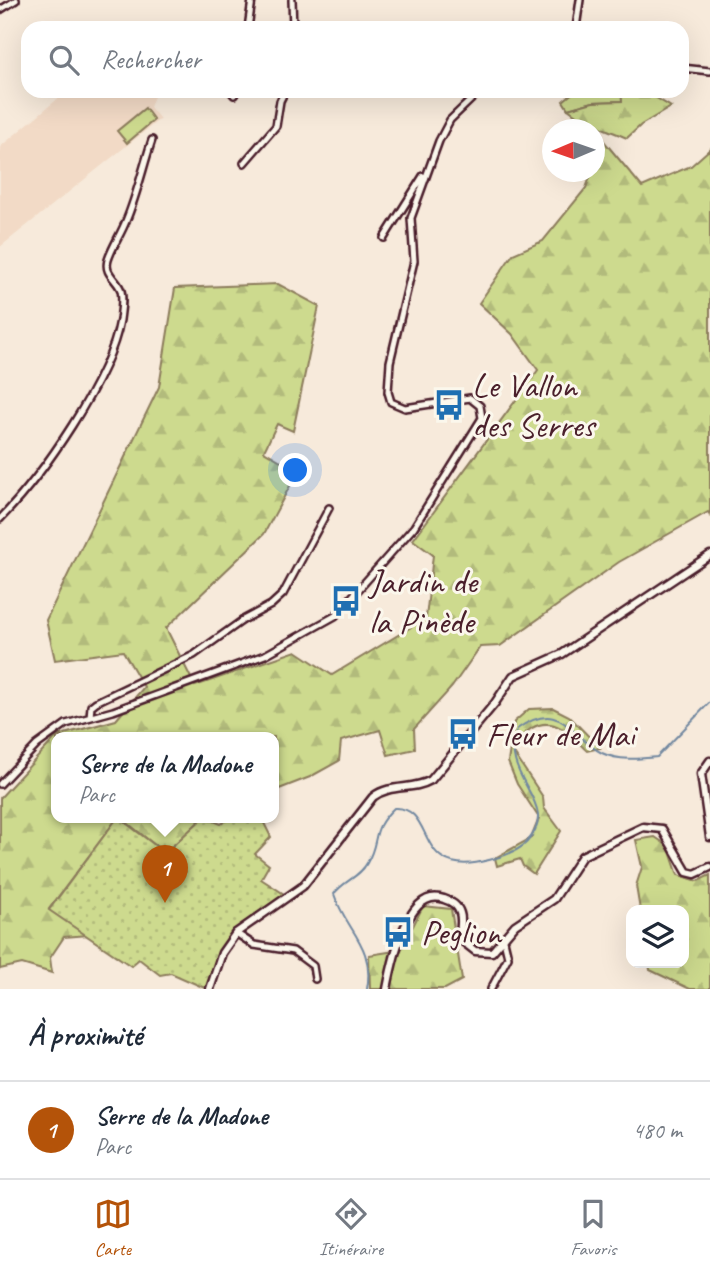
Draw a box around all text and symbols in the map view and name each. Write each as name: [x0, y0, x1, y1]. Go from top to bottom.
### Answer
search box: [21, 21, 689, 98]
icon: search: [45, 41, 83, 79]
text: Rechercher: [101, 43, 201, 76]
north arrow: [542, 119, 605, 182]
place label: Le Vallon des Serres: [472, 363, 597, 448]
bus stop icon: Le Vallon des Serres: [432, 388, 466, 422]
your location: [278, 453, 312, 487]
place label: Jardin de la Pinède: [367, 559, 480, 644]
bus stop icon: Jardin de la Pinède: [329, 584, 363, 618]
place label: Fleur de Mai: [486, 712, 639, 757]
bus stop icon: Fleur de Mai: [446, 717, 480, 751]
popup: [51, 732, 279, 823]
text: Serre de la Madone: [79, 747, 251, 780]
text: Parc: [79, 780, 115, 809]
pin: 1: [142, 845, 188, 903]
map controls: [626, 905, 689, 968]
button: layers: [626, 905, 689, 968]
place label: Peglion: [421, 910, 503, 955]
bus stop icon: Peglion: [381, 915, 415, 949]
text: À proximité: [28, 1016, 142, 1054]
text: Serre de la Madone: [95, 1099, 268, 1132]
text: 1: [46, 1116, 56, 1145]
text: 480 m: [633, 1116, 682, 1145]
text: Parc: [95, 1132, 131, 1161]
tab: Carte: [94, 1195, 132, 1261]
tab: Itinéraire: [319, 1195, 383, 1261]
tab: Favoris: [570, 1195, 616, 1261]

